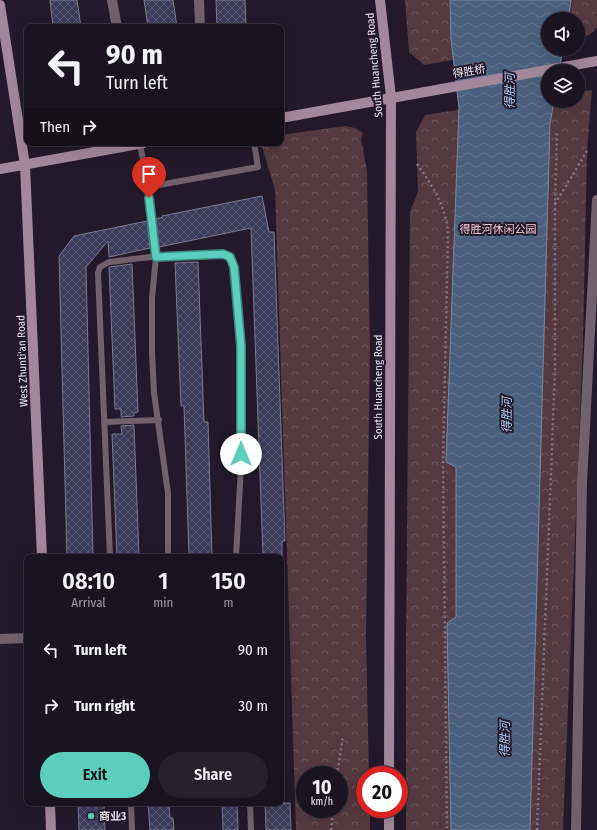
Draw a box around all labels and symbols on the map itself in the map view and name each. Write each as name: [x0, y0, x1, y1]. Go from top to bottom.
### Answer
street label: South Huancheng Road: [363, 12, 386, 118]
street label: 得胜桥: [452, 62, 486, 81]
water label: 得胜河: [503, 71, 517, 109]
pin: [132, 157, 166, 198]
park label: 得胜河休闲公园: [460, 223, 537, 236]
street label: West Zhunti'an Road: [14, 315, 31, 407]
street label: South Huancheng Road: [372, 335, 385, 439]
water label: 得胜河: [500, 395, 514, 433]
position arrow: [220, 433, 262, 475]
water label: 得胜河: [498, 719, 512, 757]
speed limit sign: 20: [356, 766, 408, 818]
place label: 商业3: [99, 810, 126, 823]
marker: 商业3: [86, 811, 96, 821]

